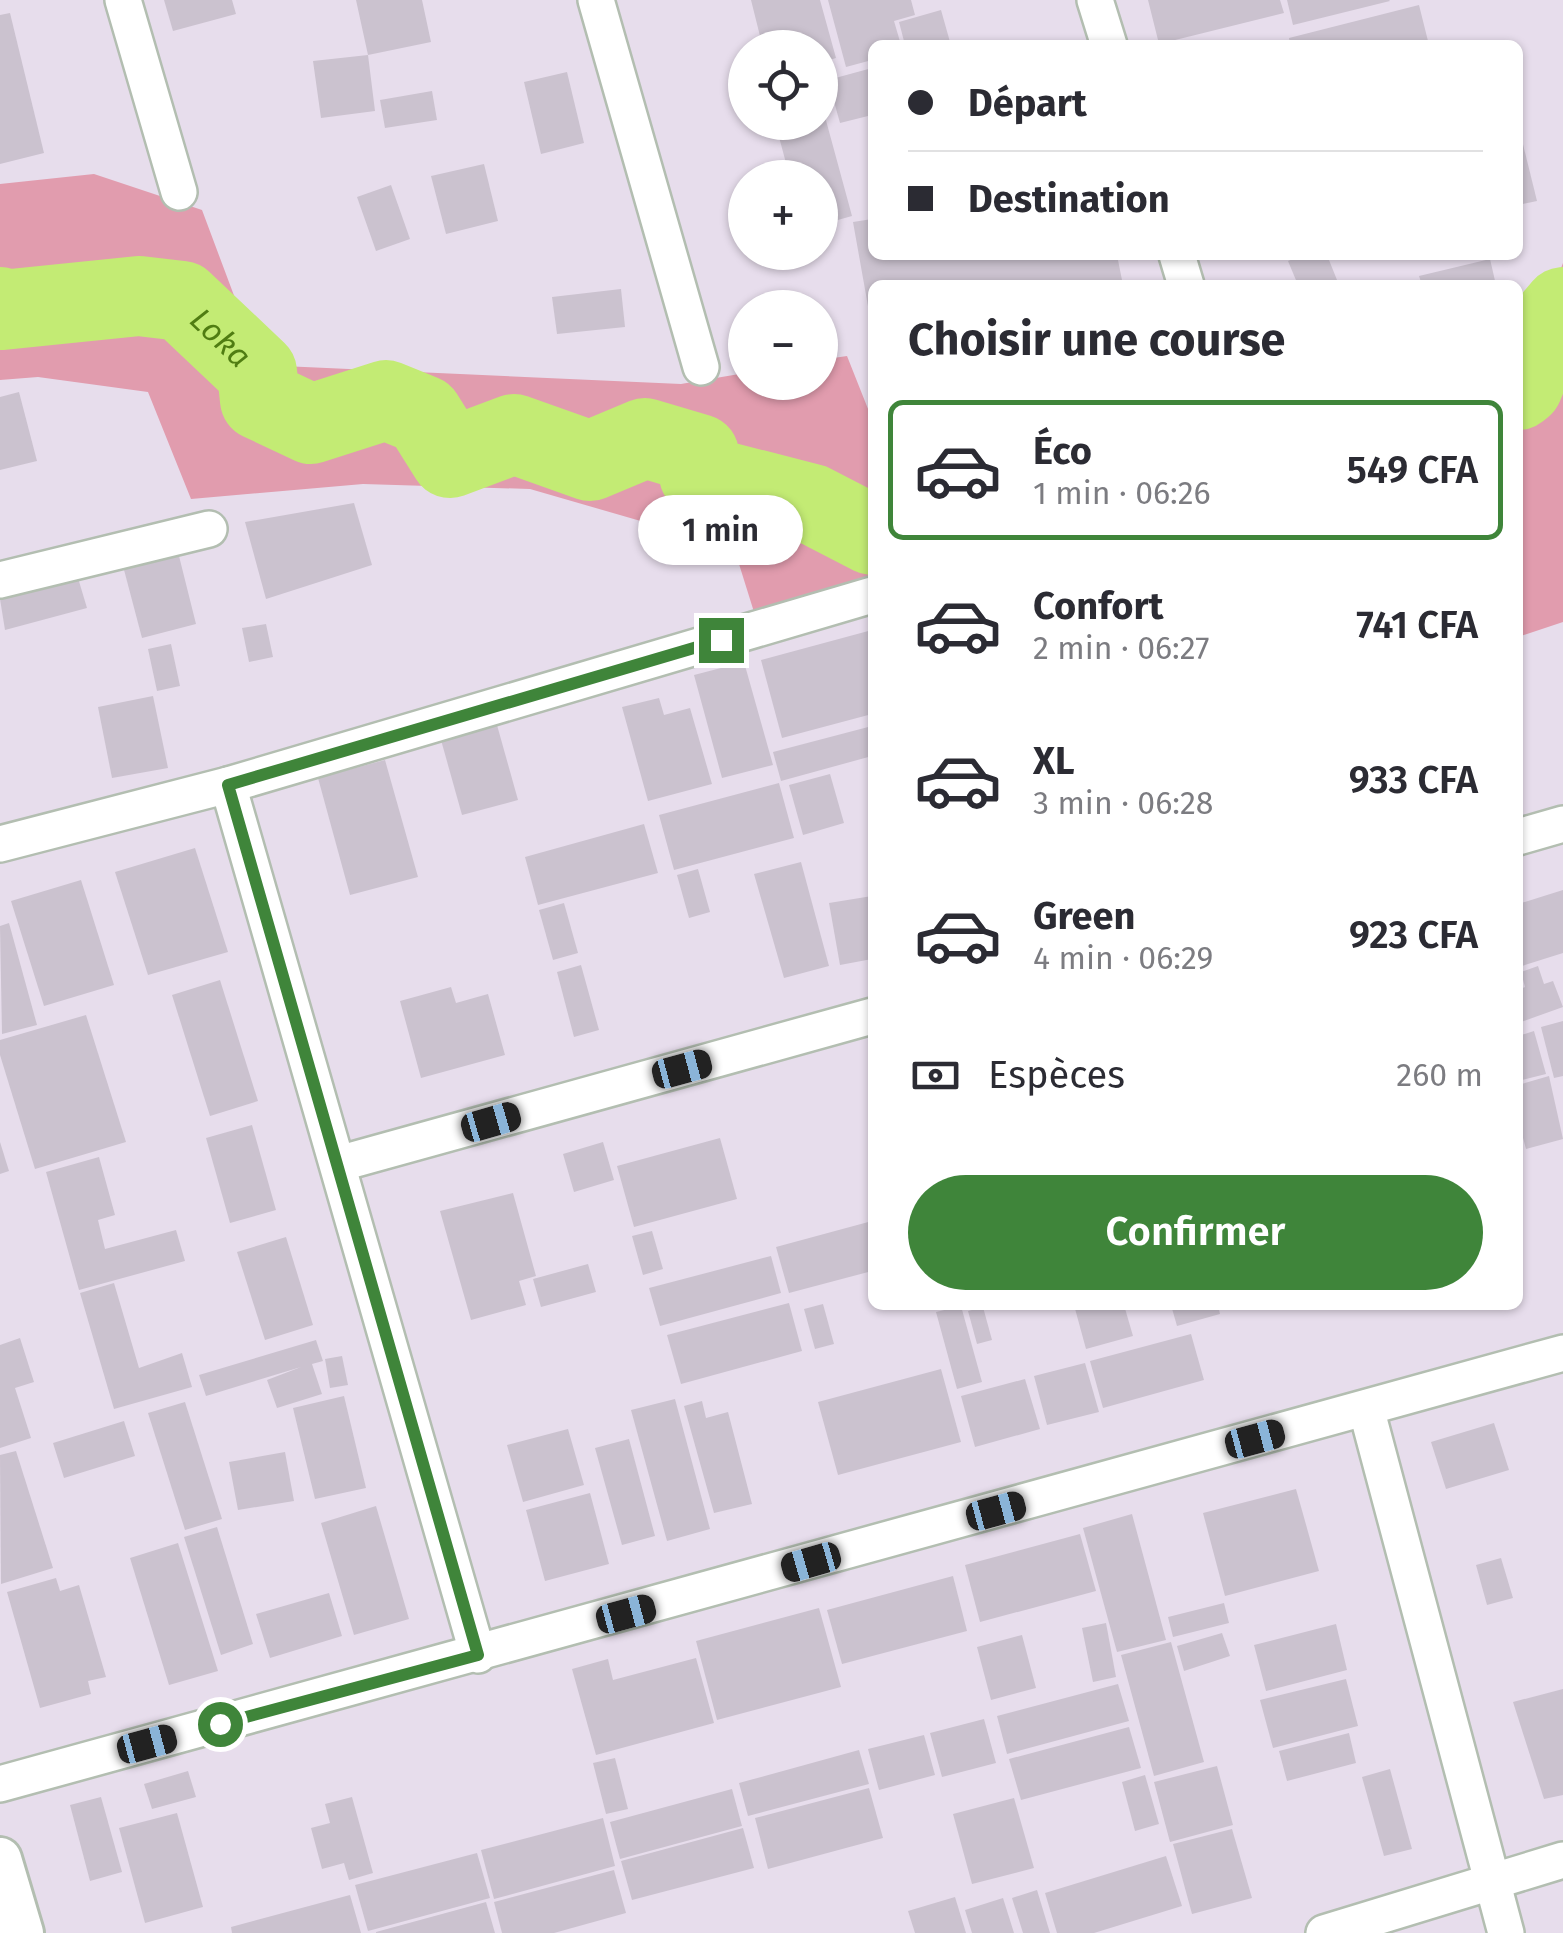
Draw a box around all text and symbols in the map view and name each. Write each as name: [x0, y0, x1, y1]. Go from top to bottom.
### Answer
map controls: [728, 30, 838, 400]
button: locate: [728, 30, 838, 140]
text: Départ: [968, 80, 1087, 126]
button: +: [728, 160, 838, 270]
text: Destination: [968, 176, 1170, 222]
button: −: [728, 290, 838, 400]
water label: Loka: [183, 300, 259, 375]
text: Choisir une course: [908, 313, 1285, 367]
icon: car: [913, 425, 1003, 515]
text: Éco: [1033, 428, 1092, 474]
text: 549 CFA: [1347, 447, 1478, 493]
text: 1 min · 06:26: [1033, 474, 1211, 512]
callout: 1 min: [638, 495, 804, 565]
text: 1 min: [682, 511, 759, 549]
icon: car: [913, 580, 1003, 670]
text: Confort: [1033, 583, 1163, 629]
text: 741 CFA: [1356, 602, 1478, 648]
route end: [699, 618, 744, 663]
text: 2 min · 06:27: [1033, 629, 1209, 667]
icon: car: [913, 735, 1003, 825]
text: XL: [1033, 738, 1075, 784]
text: 933 CFA: [1349, 757, 1478, 803]
text: 3 min · 06:28: [1033, 784, 1213, 822]
icon: car: [913, 890, 1003, 980]
text: Green: [1033, 893, 1136, 939]
text: 923 CFA: [1349, 912, 1478, 958]
text: 4 min · 06:29: [1033, 939, 1213, 977]
car: [649, 1047, 715, 1091]
icon: cash: [908, 1048, 963, 1103]
text: Espèces: [988, 1052, 1125, 1098]
text: 260 m: [1396, 1056, 1483, 1094]
car: [458, 1099, 524, 1145]
button: Confirmer: [908, 1175, 1483, 1290]
car: [1222, 1417, 1288, 1461]
car: [963, 1489, 1029, 1533]
car: [778, 1539, 844, 1585]
car: [593, 1592, 659, 1636]
route start: [198, 1702, 243, 1747]
car: [114, 1722, 180, 1766]

